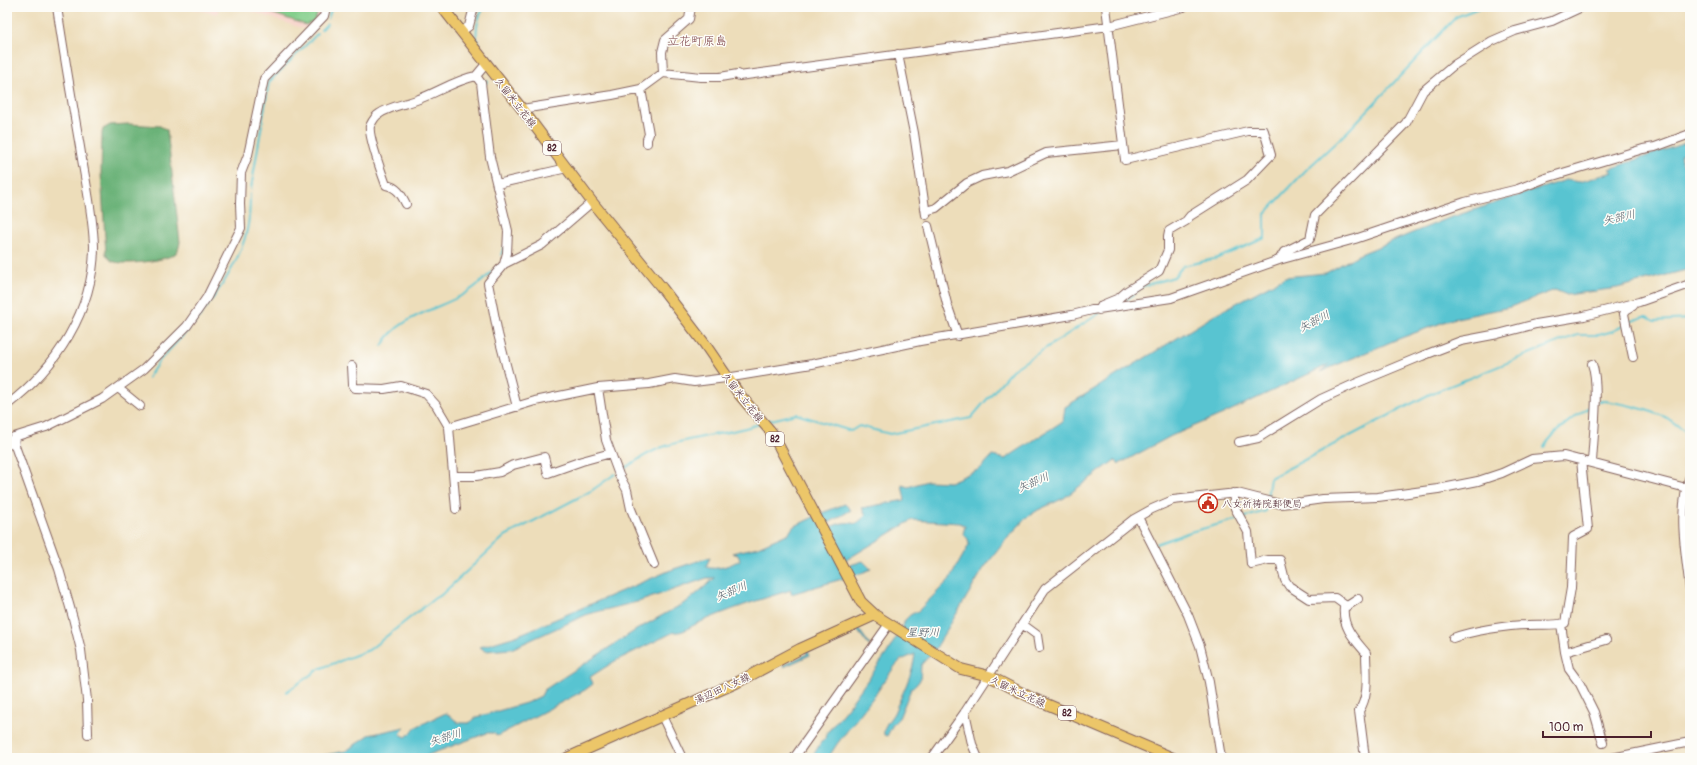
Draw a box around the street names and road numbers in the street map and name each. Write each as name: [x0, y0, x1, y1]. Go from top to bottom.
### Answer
street label: 久留米立花線: [492, 75, 538, 130]
road number: 82: [543, 141, 561, 155]
street label: 久留米立花線: [719, 370, 765, 425]
road number: 82: [766, 432, 784, 446]
street label: 湯辺田八女線: [693, 671, 752, 707]
street label: 久留米立花線: [988, 674, 1047, 710]
road number: 82: [1058, 706, 1076, 720]

